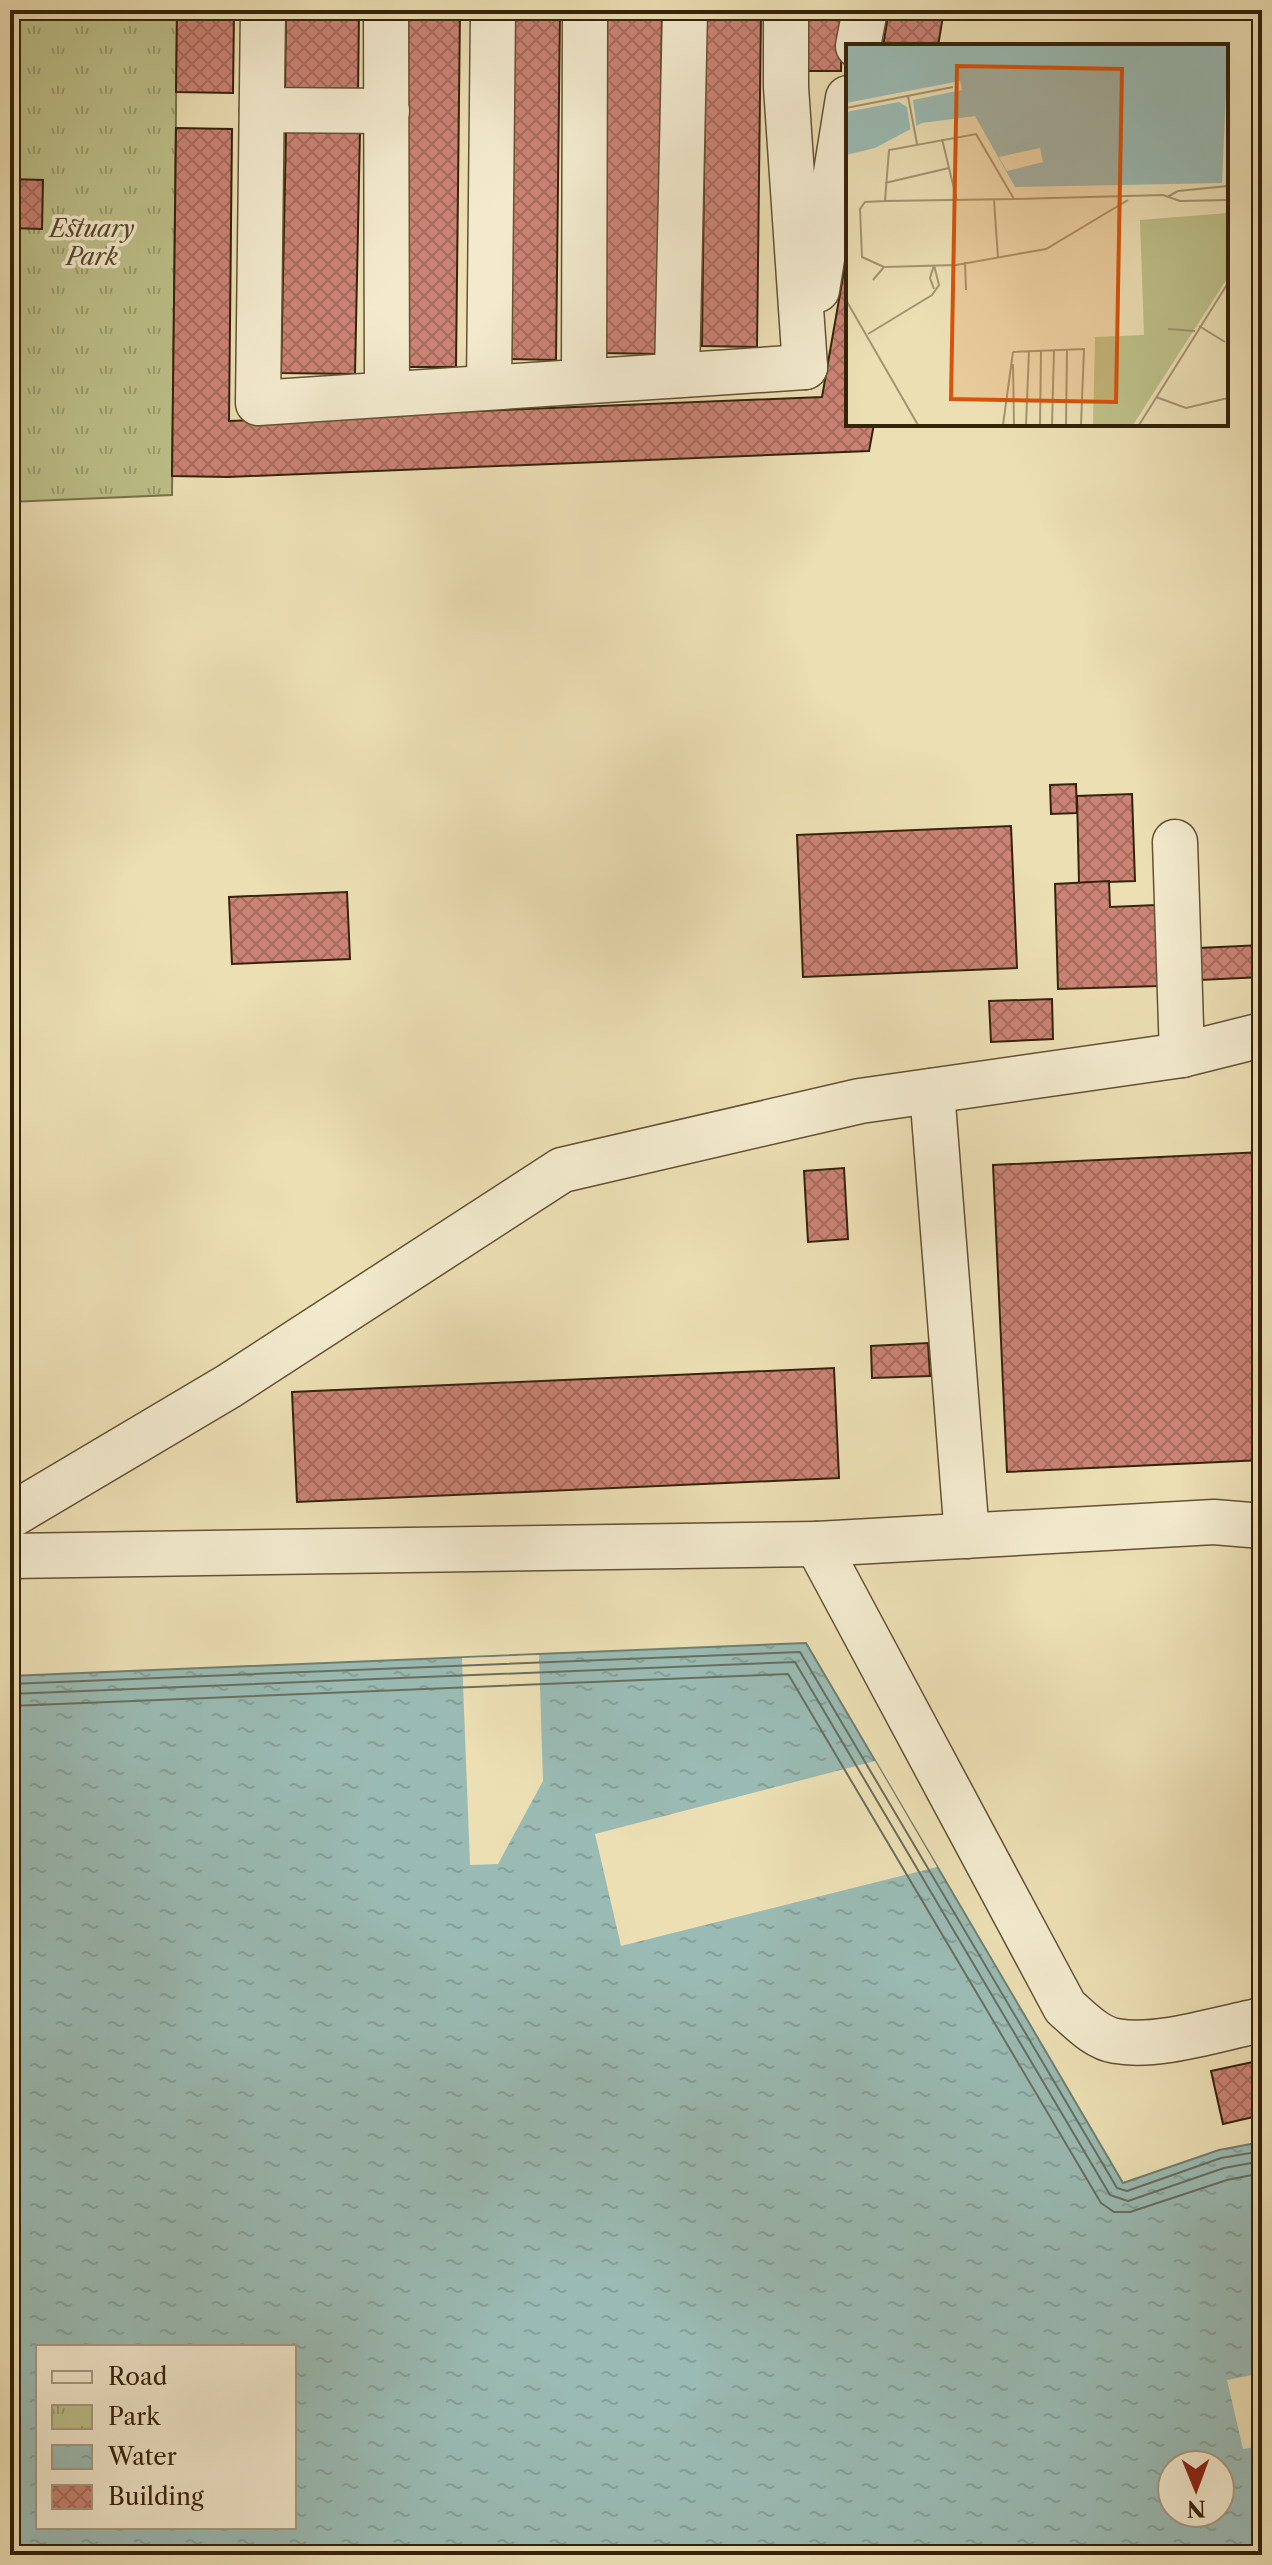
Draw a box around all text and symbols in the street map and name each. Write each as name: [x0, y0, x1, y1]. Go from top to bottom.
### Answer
inset map: [846, 44, 1228, 426]
park label: Estuary Park: [47, 214, 135, 271]
legend: [36, 2345, 296, 2529]
text: Road: [108, 2362, 168, 2391]
text: Park: [108, 2402, 161, 2431]
text: Water: [107, 2442, 177, 2471]
north arrow: [1156, 2449, 1236, 2529]
text: Building: [108, 2482, 204, 2511]
text: N: [1187, 2495, 1206, 2522]

